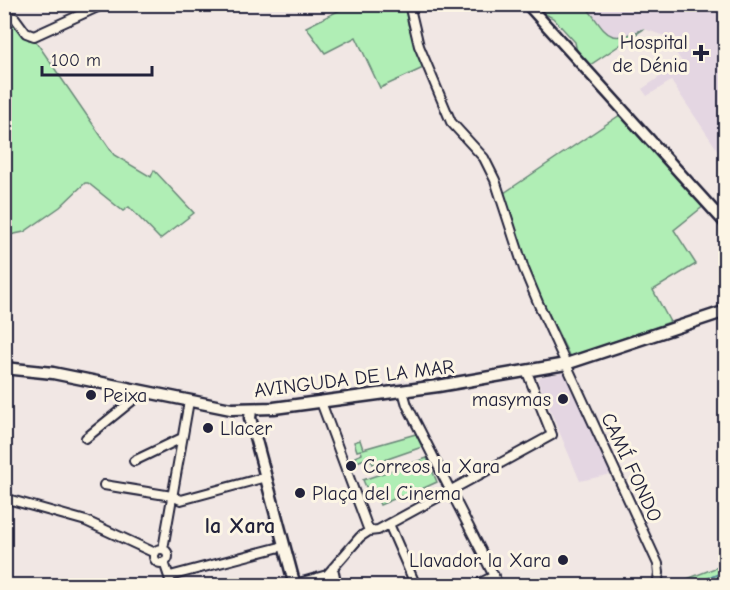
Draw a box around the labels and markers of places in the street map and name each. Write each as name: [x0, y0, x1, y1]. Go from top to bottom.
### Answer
place label: Hospital de Dénia: [612, 31, 688, 77]
marker: Hospital de Dénia: [692, 44, 710, 62]
place label: Peixa: [103, 384, 147, 407]
marker: Peixa: [84, 388, 98, 402]
place label: masymas: [472, 388, 551, 411]
marker: masymas: [556, 392, 570, 406]
place label: Llacer: [220, 417, 272, 440]
marker: Llacer: [201, 421, 215, 435]
place label: Correos la Xara: [363, 455, 500, 478]
marker: Correos la Xara: [344, 459, 358, 473]
place label: Plaça del Cinema: [312, 482, 461, 505]
marker: Plaça del Cinema: [293, 486, 307, 500]
place label: Llavador la Xara: [409, 549, 551, 572]
marker: Llavador la Xara: [556, 553, 570, 567]

